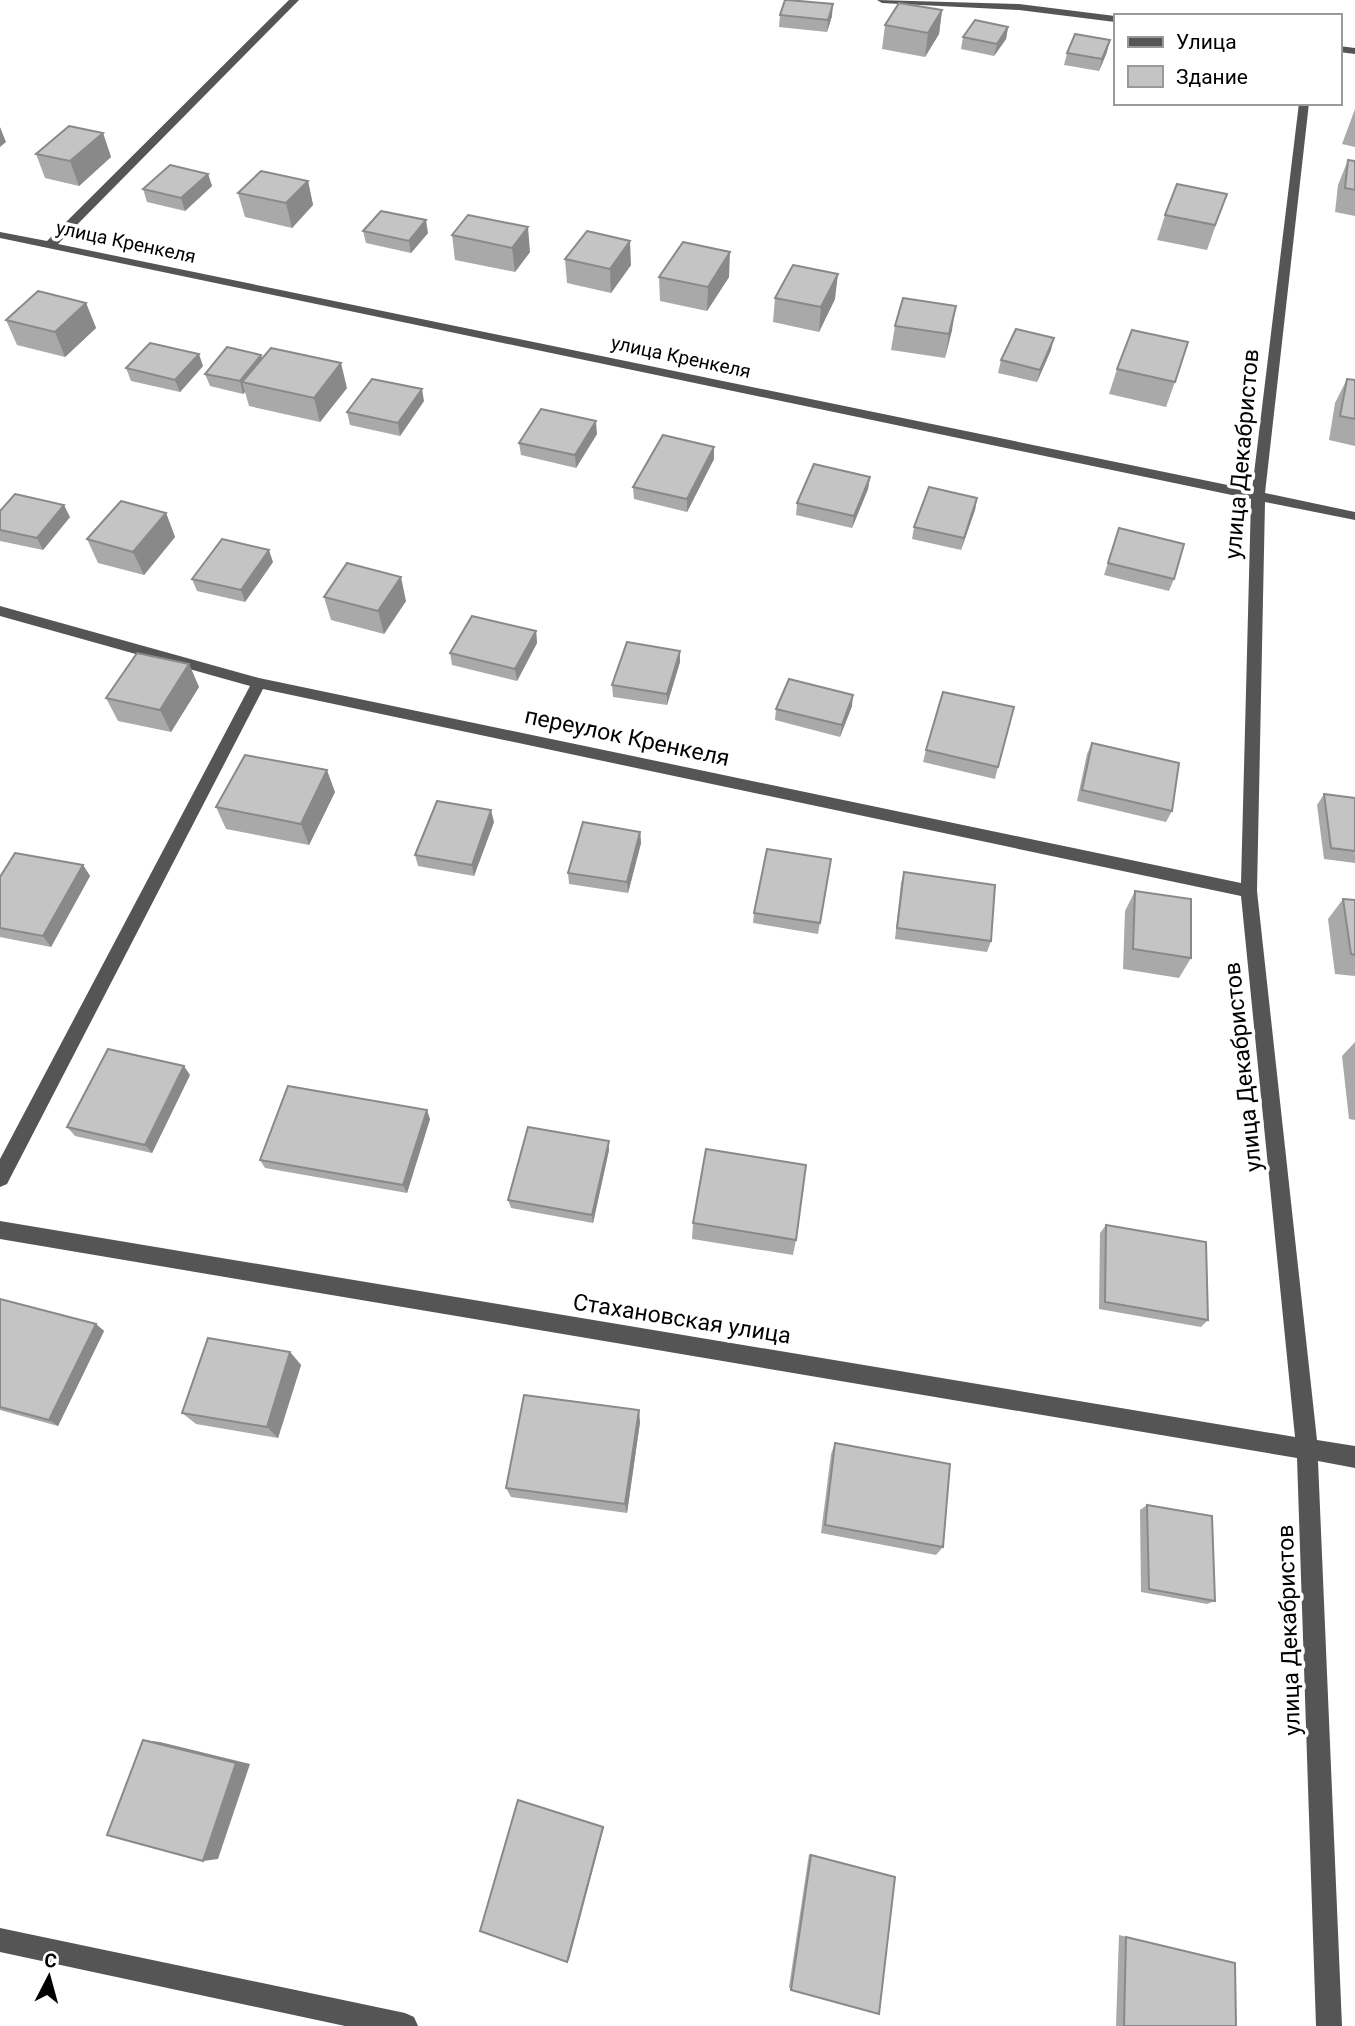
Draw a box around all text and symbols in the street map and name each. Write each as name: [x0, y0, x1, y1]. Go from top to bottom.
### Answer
legend: [1114, 14, 1341, 105]
text: Улица: [1176, 30, 1237, 54]
text: Здание: [1176, 65, 1248, 89]
street label: улица Кренкеля: [54, 216, 198, 268]
street label: улица Кренкеля: [609, 331, 753, 383]
street label: улица Декабристов: [1219, 348, 1265, 560]
street label: переулок Кренкеля: [522, 702, 732, 772]
street label: улица Декабристов: [1219, 961, 1267, 1173]
street label: Стахановская улица: [571, 1288, 793, 1350]
street label: улица Декабристов: [1272, 1524, 1306, 1736]
north arrow: [14, 1942, 84, 2012]
text: С: [43, 1949, 58, 1973]

